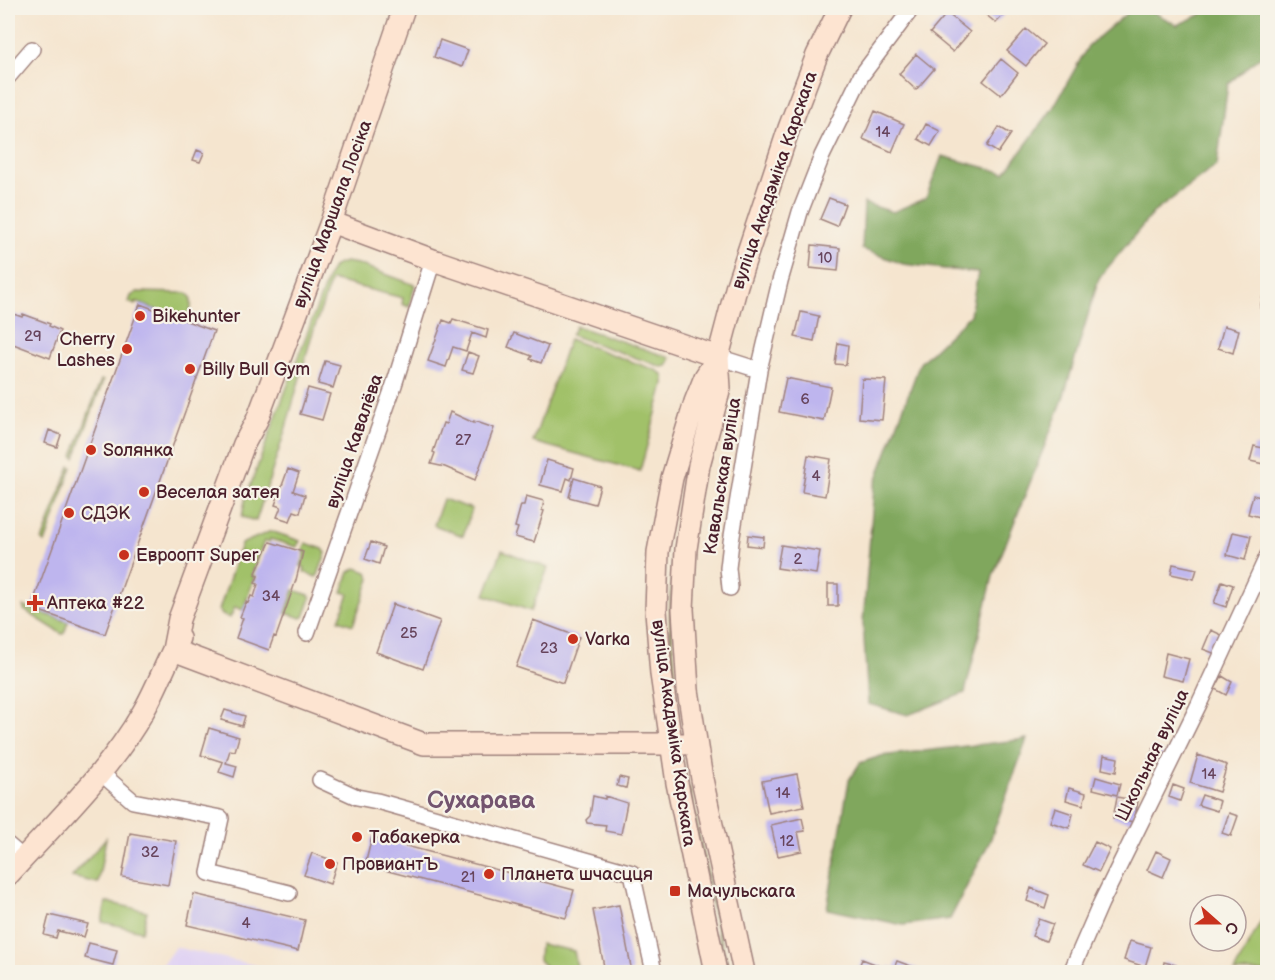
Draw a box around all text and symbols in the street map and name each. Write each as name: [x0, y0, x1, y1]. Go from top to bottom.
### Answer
street label: вуліца Акадэміка Карскага: [727, 68, 822, 292]
street label: вуліца Маршала Лосіка: [289, 117, 376, 311]
house number: 14: [876, 123, 890, 142]
house number: 10: [818, 249, 832, 268]
place label: Bikehunter: [152, 306, 240, 327]
marker: Bikehunter: [133, 309, 147, 323]
house number: 29: [24, 327, 42, 346]
place label: Cherry Lashes: [57, 329, 116, 371]
marker: Cherry Lashes: [120, 342, 134, 356]
place label: Billy Bull Gym: [202, 359, 310, 380]
marker: Billy Bull Gym: [183, 362, 197, 376]
street label: вуліца Кавалёва: [322, 371, 387, 511]
house number: 6: [800, 390, 810, 409]
street label: Кавальская вуліца: [700, 396, 745, 556]
house number: 27: [455, 431, 472, 450]
place label: Sолянка: [103, 440, 174, 461]
marker: Sолянка: [84, 443, 98, 457]
house number: 4: [811, 467, 821, 486]
place label: Веселая затея: [156, 482, 280, 503]
marker: Веселая затея: [137, 485, 151, 499]
place label: СДЭК: [81, 503, 130, 524]
marker: СДЭК: [62, 506, 76, 520]
place label: Евроопт Super: [136, 545, 259, 566]
marker: Евроопт Super: [117, 548, 131, 562]
house number: 2: [794, 550, 803, 569]
house number: 34: [262, 587, 280, 606]
place label: Аптека #22: [46, 593, 145, 614]
marker: Аптека #22: [28, 596, 42, 610]
street label: вуліца Акадэміка Карскага: [647, 618, 700, 848]
house number: 25: [400, 624, 418, 643]
place label: Varka: [585, 629, 630, 650]
marker: Varka: [566, 632, 580, 646]
house number: 23: [540, 639, 558, 658]
street label: Школьная вуліца: [1111, 685, 1194, 825]
house number: 14: [1202, 765, 1216, 784]
house number: 14: [776, 784, 790, 803]
district label: Сухарава: [427, 786, 536, 815]
place label: Табакерка: [369, 827, 461, 848]
marker: Табакерка: [350, 830, 364, 844]
house number: 12: [780, 832, 794, 851]
house number: 32: [141, 843, 159, 862]
place label: ПровиантЪ: [342, 854, 438, 875]
marker: ПровиантЪ: [323, 857, 337, 871]
place label: Планета шчасцця: [501, 864, 653, 885]
marker: Планета шчасцця: [482, 867, 496, 881]
house number: 21: [461, 868, 475, 887]
place label: Мачульскага: [687, 881, 796, 902]
marker: Мачульскага: [668, 884, 682, 898]
north arrow: [1188, 893, 1248, 953]
house number: 4: [241, 914, 251, 933]
text: С: [1220, 919, 1241, 936]

